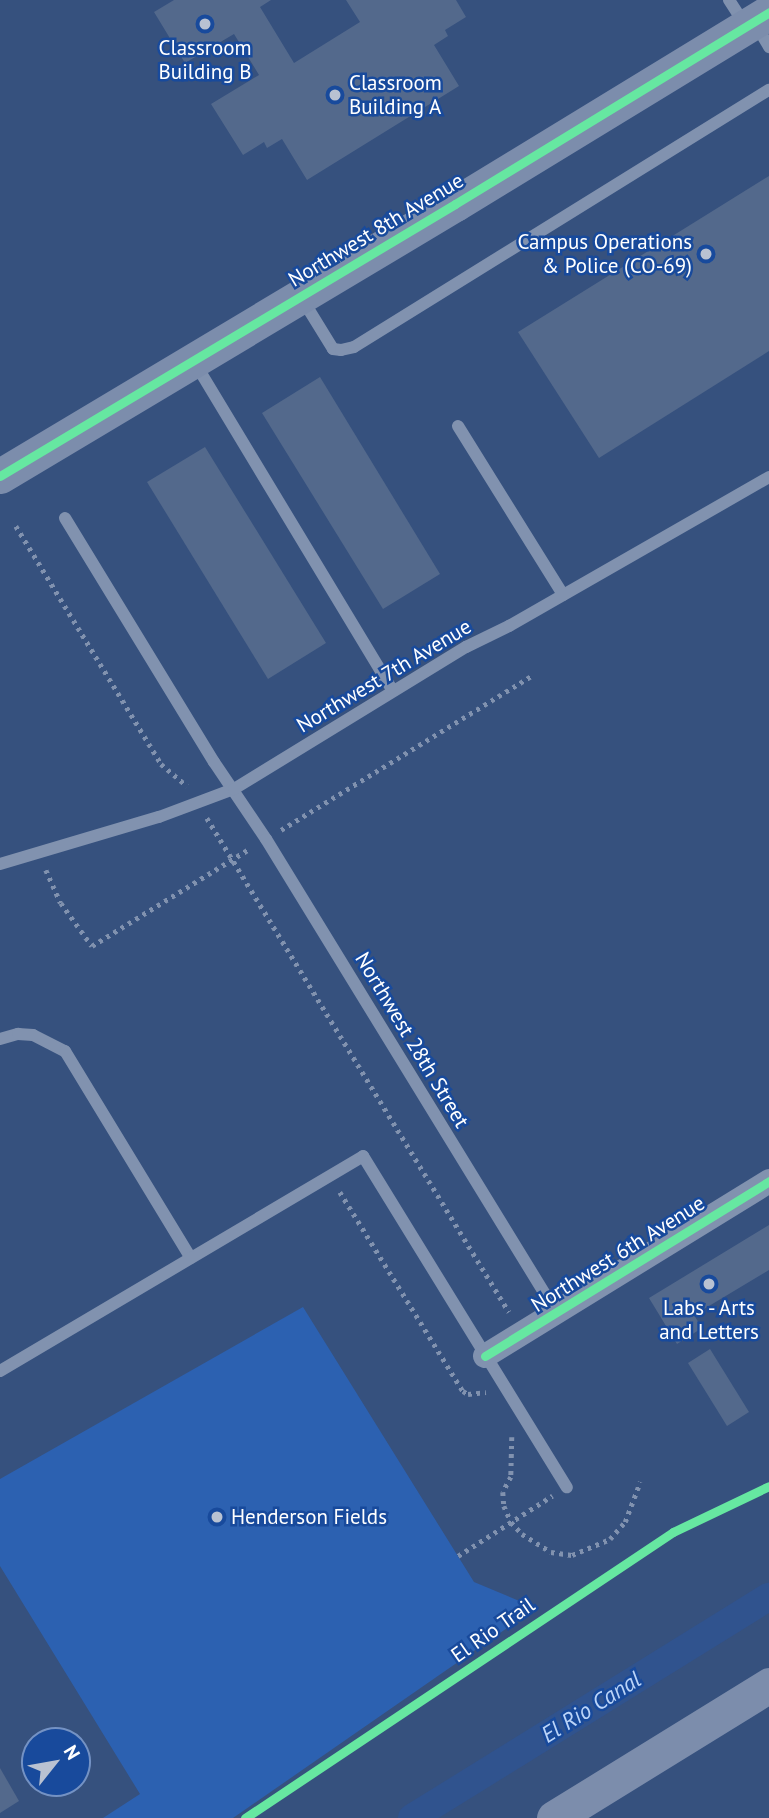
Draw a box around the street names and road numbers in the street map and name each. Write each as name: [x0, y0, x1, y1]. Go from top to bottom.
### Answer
street label: Northwest 8th Avenue: [284, 168, 468, 292]
street label: Northwest 7th Avenue: [292, 614, 476, 738]
street label: Northwest 28th Street: [350, 948, 474, 1132]
street label: Northwest 6th Avenue: [526, 1190, 710, 1318]
street label: El Rio Trail: [446, 1592, 540, 1668]

